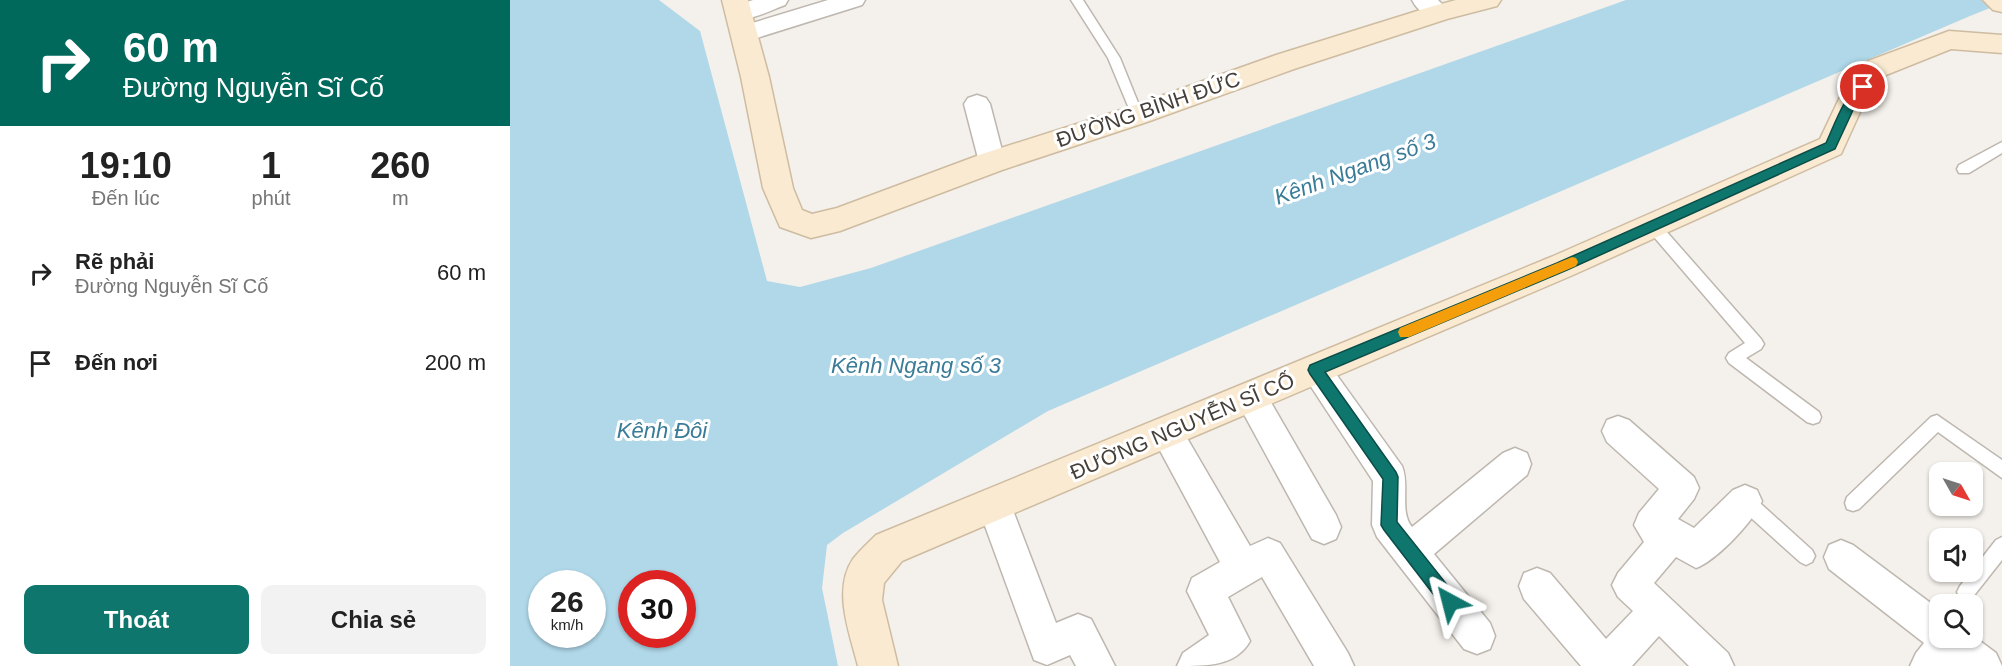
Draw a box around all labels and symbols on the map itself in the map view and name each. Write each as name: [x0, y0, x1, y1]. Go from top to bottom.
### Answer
pin: [1837, 61, 1888, 112]
street label: ĐƯỜNG BÌNH ĐỨC: [1053, 67, 1243, 151]
water label: Kênh Ngang số 3: [1271, 128, 1440, 210]
water label: Kênh Ngang số 3: [831, 353, 1002, 378]
street label: ĐƯỜNG NGUYỄN SĨ CỐ: [1066, 368, 1298, 484]
water label: Kênh Đôi: [617, 418, 708, 443]
north arrow: [1929, 462, 1983, 516]
speed limit sign: 30: [618, 570, 696, 648]
position arrow: [1418, 570, 1482, 634]

